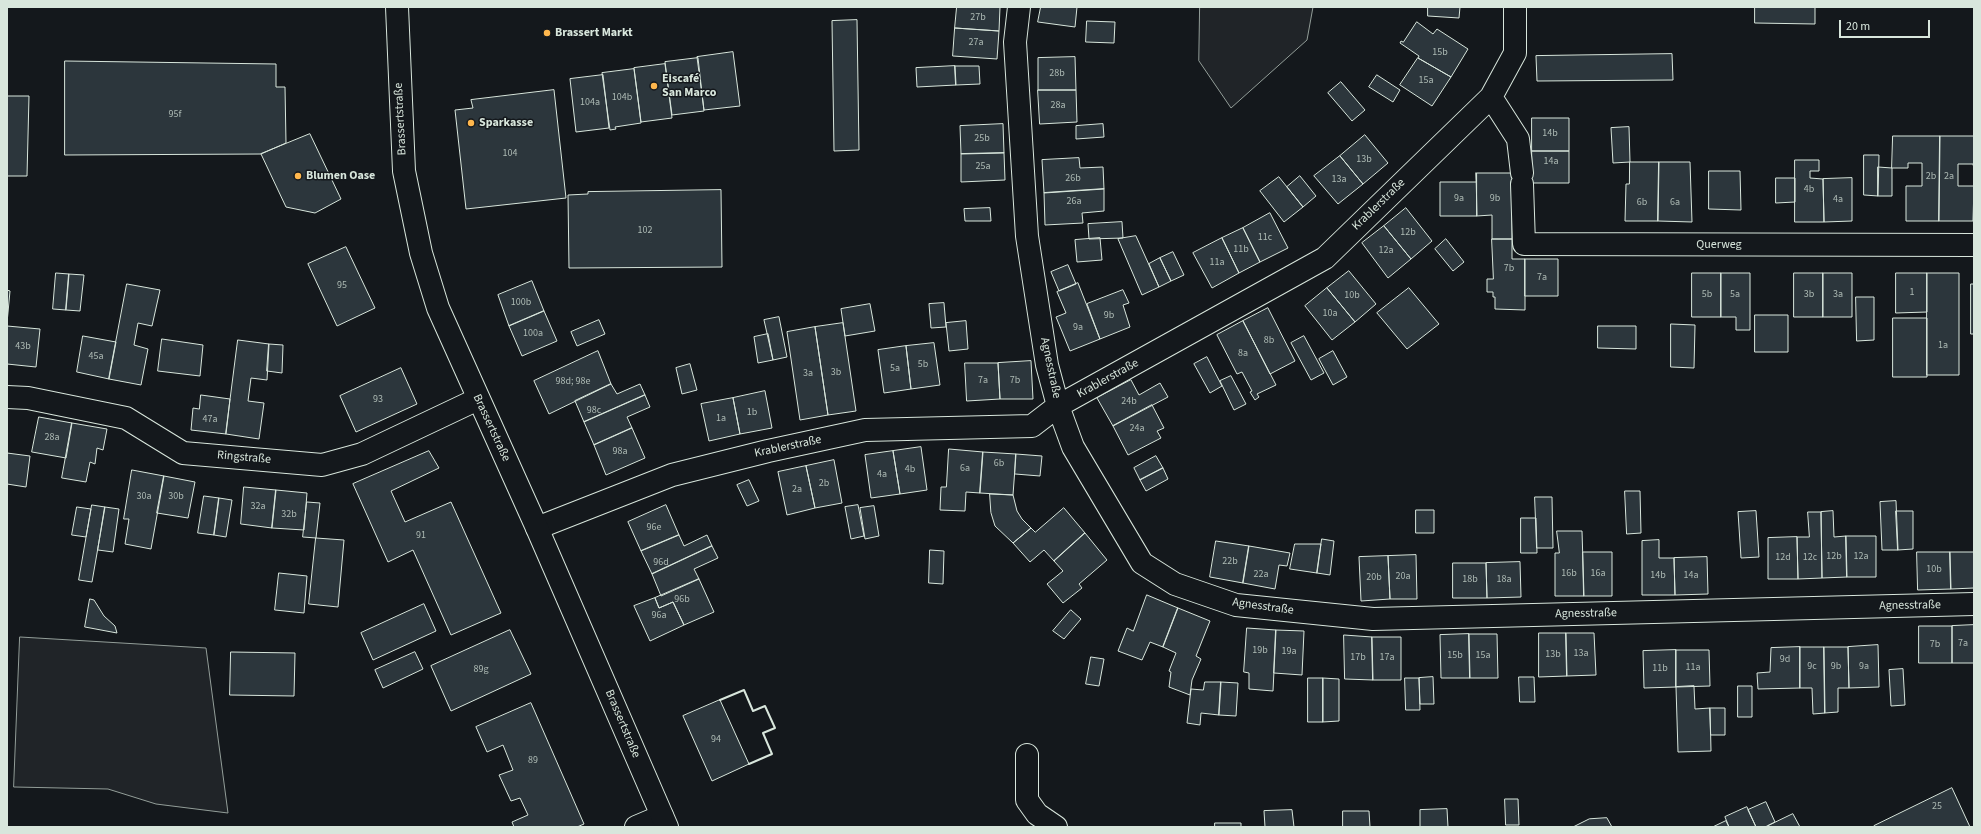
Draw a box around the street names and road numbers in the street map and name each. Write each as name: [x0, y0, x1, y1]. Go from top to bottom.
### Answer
street label: Brassertstraße: [392, 82, 410, 156]
street label: Krablerstraße: [1349, 176, 1409, 234]
street label: Querweg: [1696, 238, 1742, 252]
street label: Agnesstraße: [1037, 336, 1063, 400]
street label: Krablerstraße: [1075, 356, 1141, 402]
street label: Brassertstraße: [469, 392, 513, 464]
street label: Krablerstraße: [753, 433, 823, 461]
street label: Ringstraße: [216, 448, 272, 468]
street label: Agnesstraße: [1231, 596, 1295, 618]
street label: Agnesstraße: [1879, 598, 1941, 614]
street label: Agnesstraße: [1555, 606, 1617, 622]
street label: Brassertstraße: [601, 688, 643, 760]

